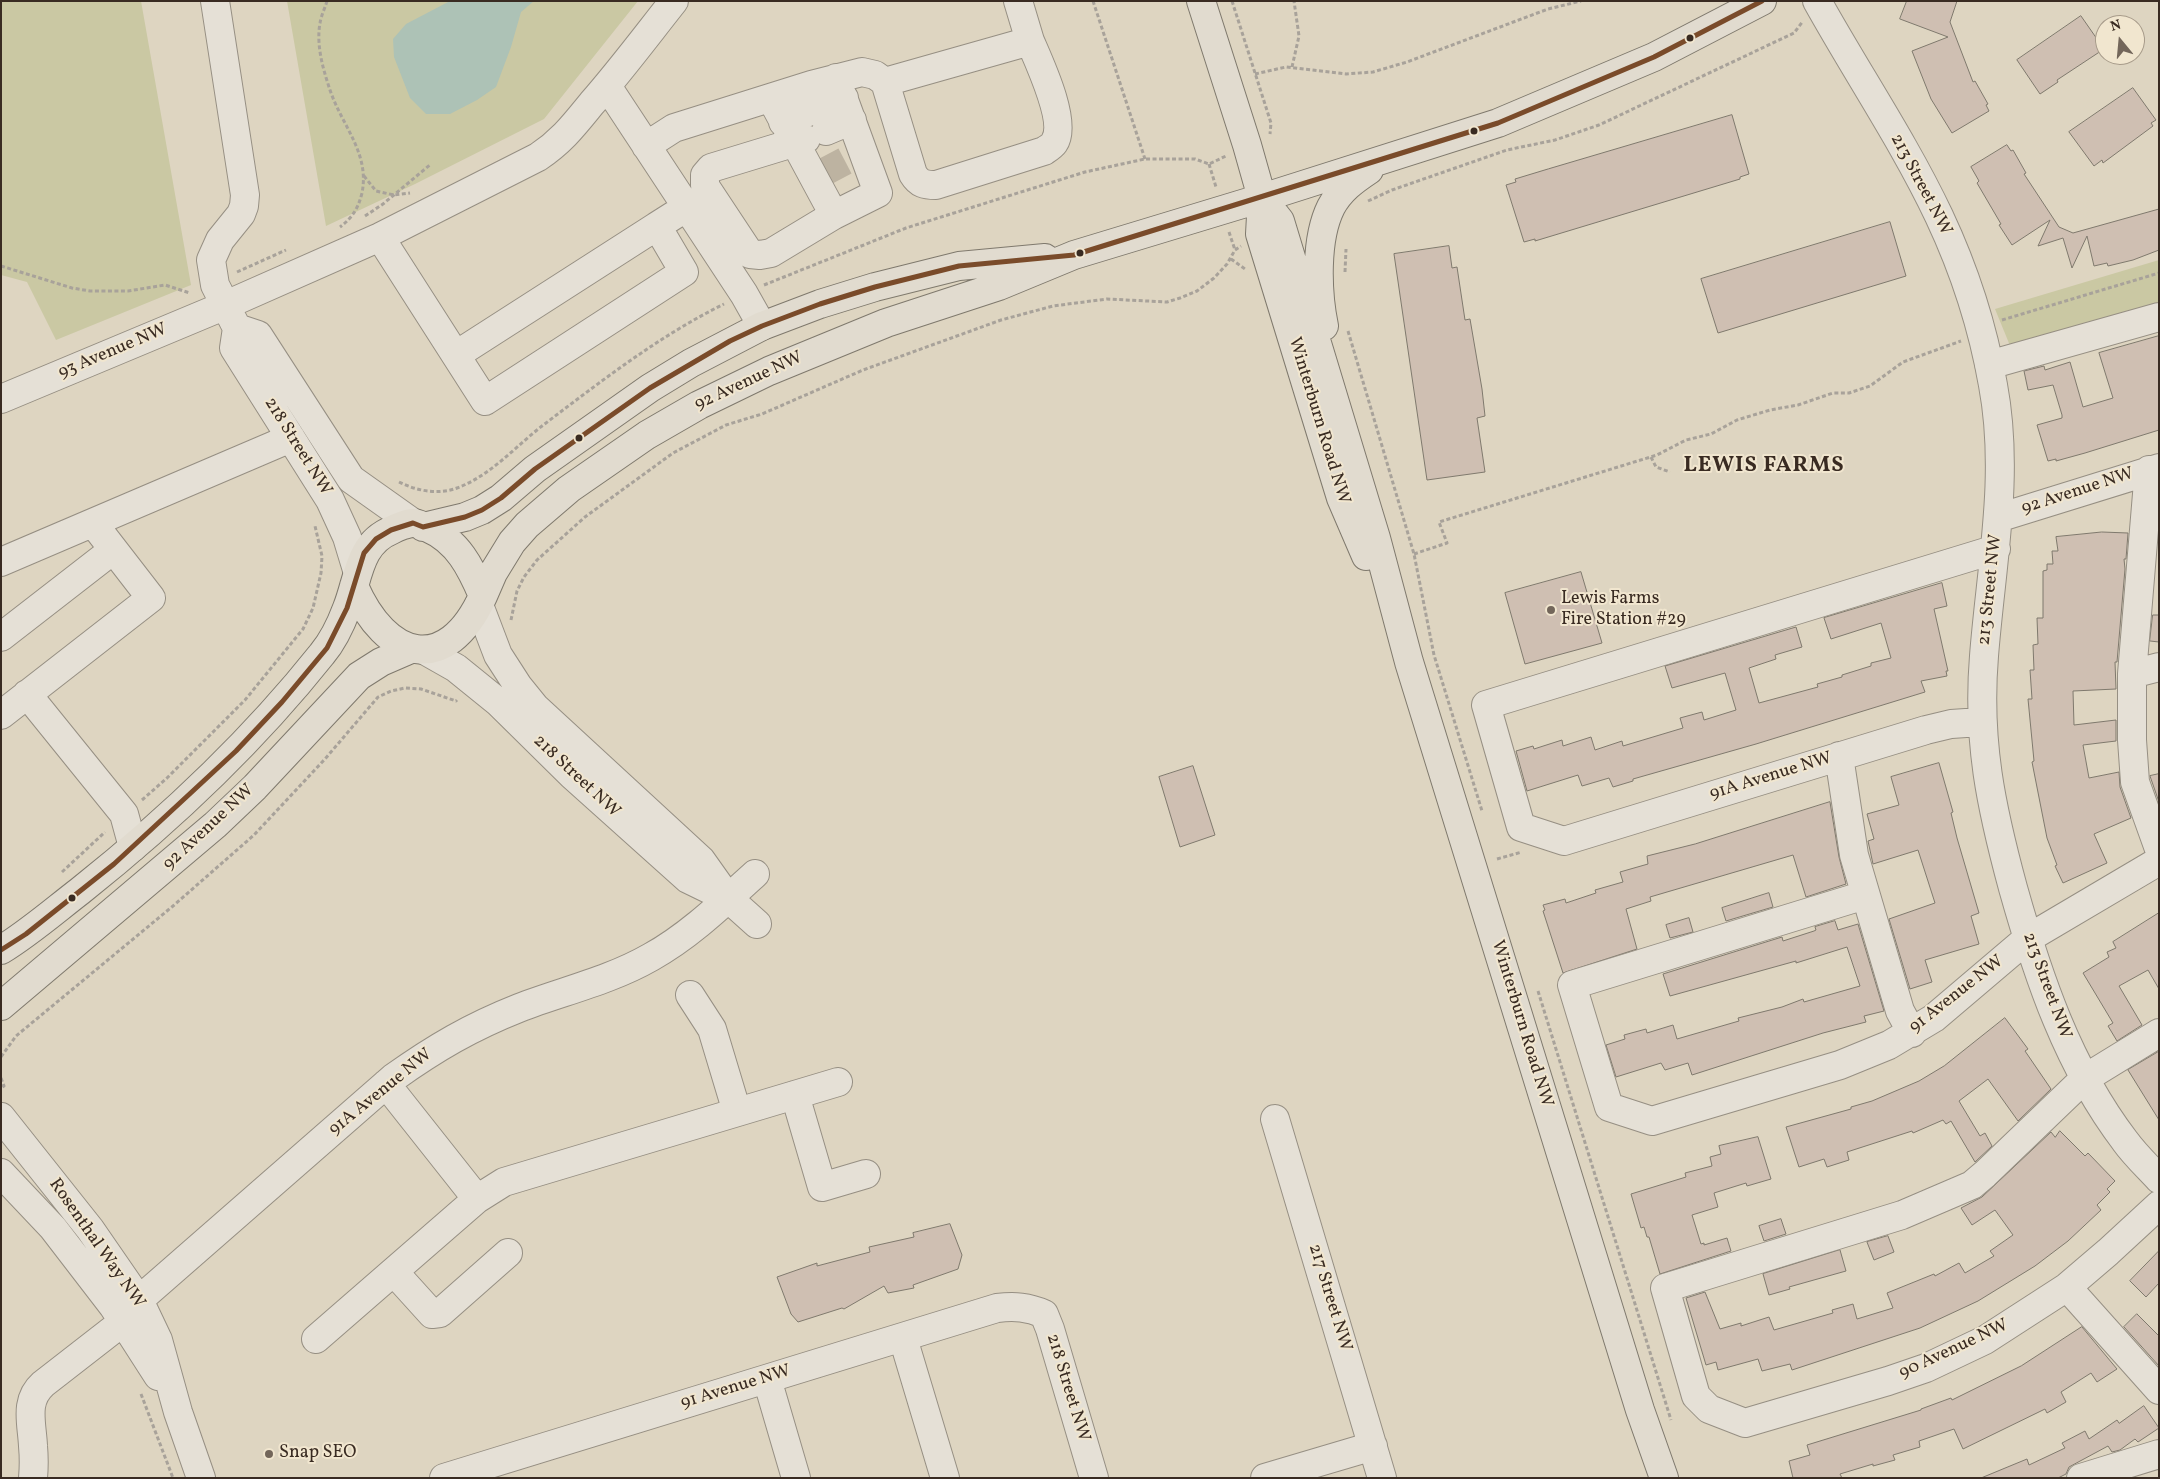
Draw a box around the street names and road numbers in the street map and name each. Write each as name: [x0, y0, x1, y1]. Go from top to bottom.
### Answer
street label: 213 Street NW: [1884, 131, 1956, 239]
street label: 93 Avenue NW: [56, 319, 170, 385]
street label: Winterburn Road NW: [1282, 335, 1354, 507]
street label: 92 Avenue NW: [692, 348, 806, 416]
street label: 218 Street NW: [258, 394, 336, 500]
street label: 92 Avenue NW: [2019, 464, 2137, 520]
street label: 213 Street NW: [1974, 533, 2008, 647]
street label: 218 Street NW: [528, 731, 624, 823]
street label: 91A Avenue NW: [1707, 748, 1835, 806]
street label: 92 Avenue NW: [159, 780, 259, 876]
street label: 213 Street NW: [2017, 930, 2075, 1042]
street label: Winterburn Road NW: [1485, 938, 1557, 1110]
street label: 91 Avenue NW: [1906, 951, 2008, 1039]
street label: 91A Avenue NW: [325, 1045, 437, 1141]
street label: Rosenthal Way NW: [43, 1175, 149, 1313]
street label: 217 Street NW: [1302, 1242, 1356, 1354]
street label: 90 Avenue NW: [1896, 1315, 2012, 1385]
street label: 218 Street NW: [1040, 1331, 1094, 1445]
street label: 91 Avenue NW: [678, 1361, 794, 1415]

